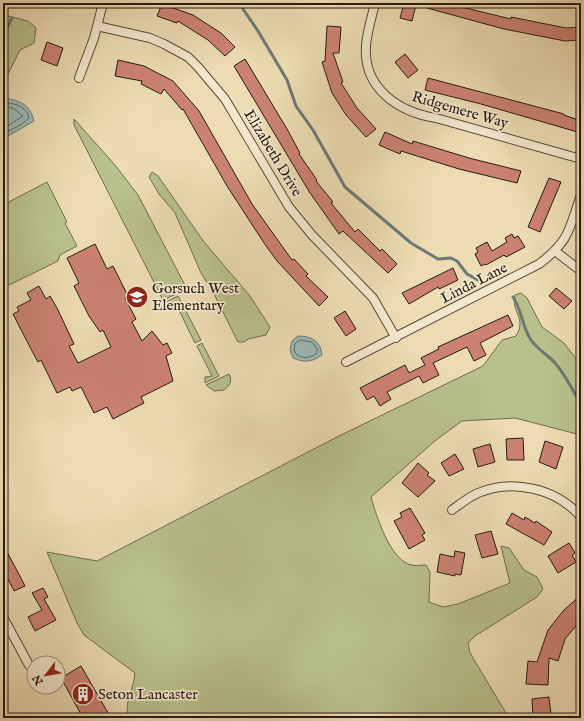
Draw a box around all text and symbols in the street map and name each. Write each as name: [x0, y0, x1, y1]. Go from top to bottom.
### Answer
street label: Ridgemere Way: [410, 87, 511, 133]
street label: Elizabeth Drive: [240, 106, 306, 200]
street label: Linda Lane: [437, 258, 511, 308]
place label: Gorsuch West Elementary: [152, 279, 239, 315]
school or university icon: Gorsuch West Elementary: [124, 284, 150, 310]
north arrow: [26, 655, 66, 695]
text: N: [30, 672, 47, 688]
building icon: Seton Lancaster: [70, 681, 96, 707]
place label: Seton Lancaster: [98, 685, 198, 704]

